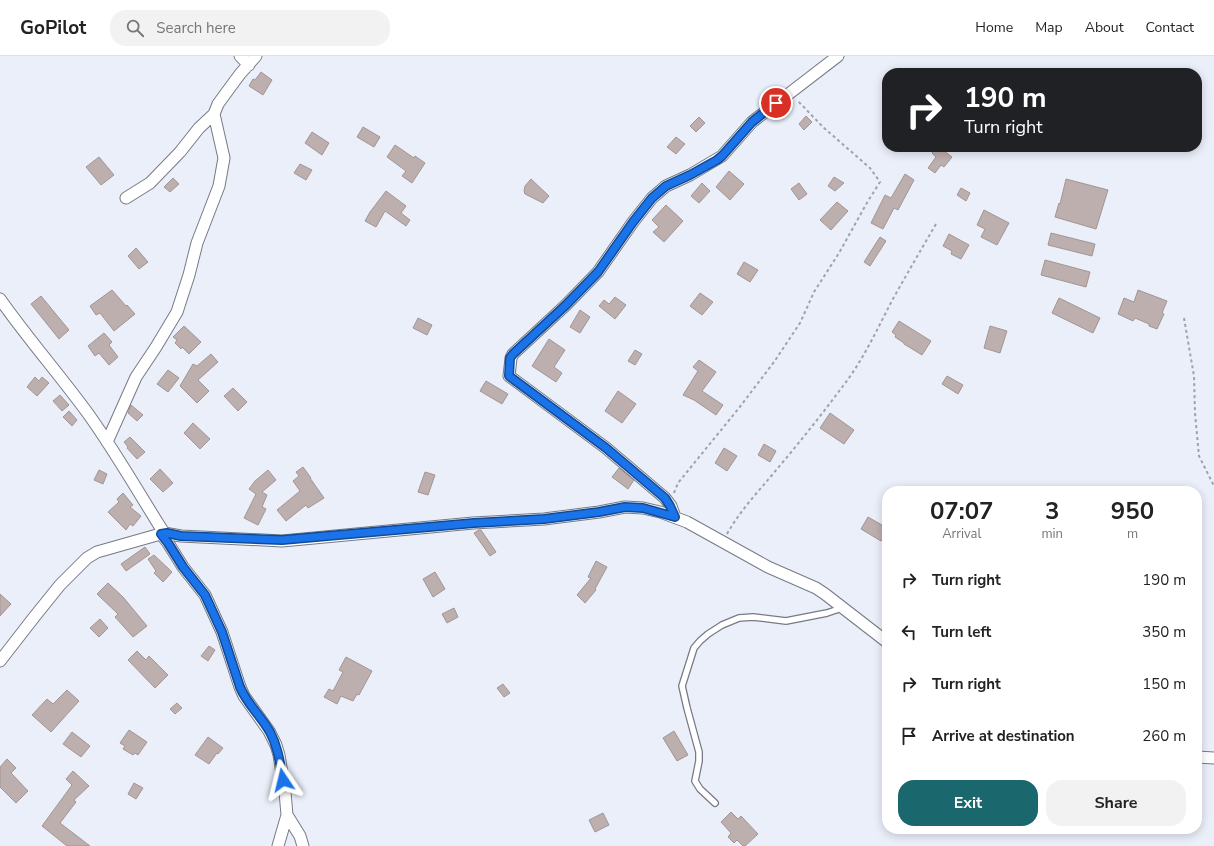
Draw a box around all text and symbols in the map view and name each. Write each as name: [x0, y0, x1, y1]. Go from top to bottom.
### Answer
search box: [110, 10, 390, 46]
text: GoPilot: [20, 15, 86, 41]
icon: search: [124, 17, 146, 39]
text: Search here: [156, 18, 236, 38]
text: Home: [975, 18, 1013, 37]
text: Map: [1035, 18, 1063, 37]
text: About: [1085, 18, 1124, 37]
text: Contact: [1146, 18, 1194, 37]
text: 190 m: [964, 79, 1047, 117]
icon: right: [898, 84, 950, 136]
pin: [759, 86, 793, 120]
icon: arrive: [765, 92, 787, 114]
text: Turn right: [964, 115, 1043, 139]
text: 07:07: [930, 495, 993, 527]
text: 3: [1045, 495, 1059, 527]
text: 950: [1111, 495, 1154, 527]
text: Arrival: [942, 525, 981, 543]
text: min: [1041, 525, 1063, 543]
text: m: [1127, 525, 1138, 543]
icon: right: [898, 569, 920, 591]
text: Turn right: [932, 570, 1001, 590]
text: 190 m: [1142, 570, 1186, 590]
icon: left: [898, 621, 920, 643]
text: Turn left: [932, 622, 991, 642]
text: 350 m: [1142, 622, 1186, 642]
icon: right: [898, 673, 920, 695]
text: Turn right: [932, 674, 1001, 694]
text: 150 m: [1142, 674, 1186, 694]
icon: arrive: [898, 725, 920, 747]
text: Arrive at destination: [932, 726, 1075, 746]
text: 260 m: [1142, 726, 1186, 746]
position arrow: [262, 759, 304, 801]
button: Exit: [898, 780, 1038, 826]
button: Share: [1046, 780, 1186, 826]

